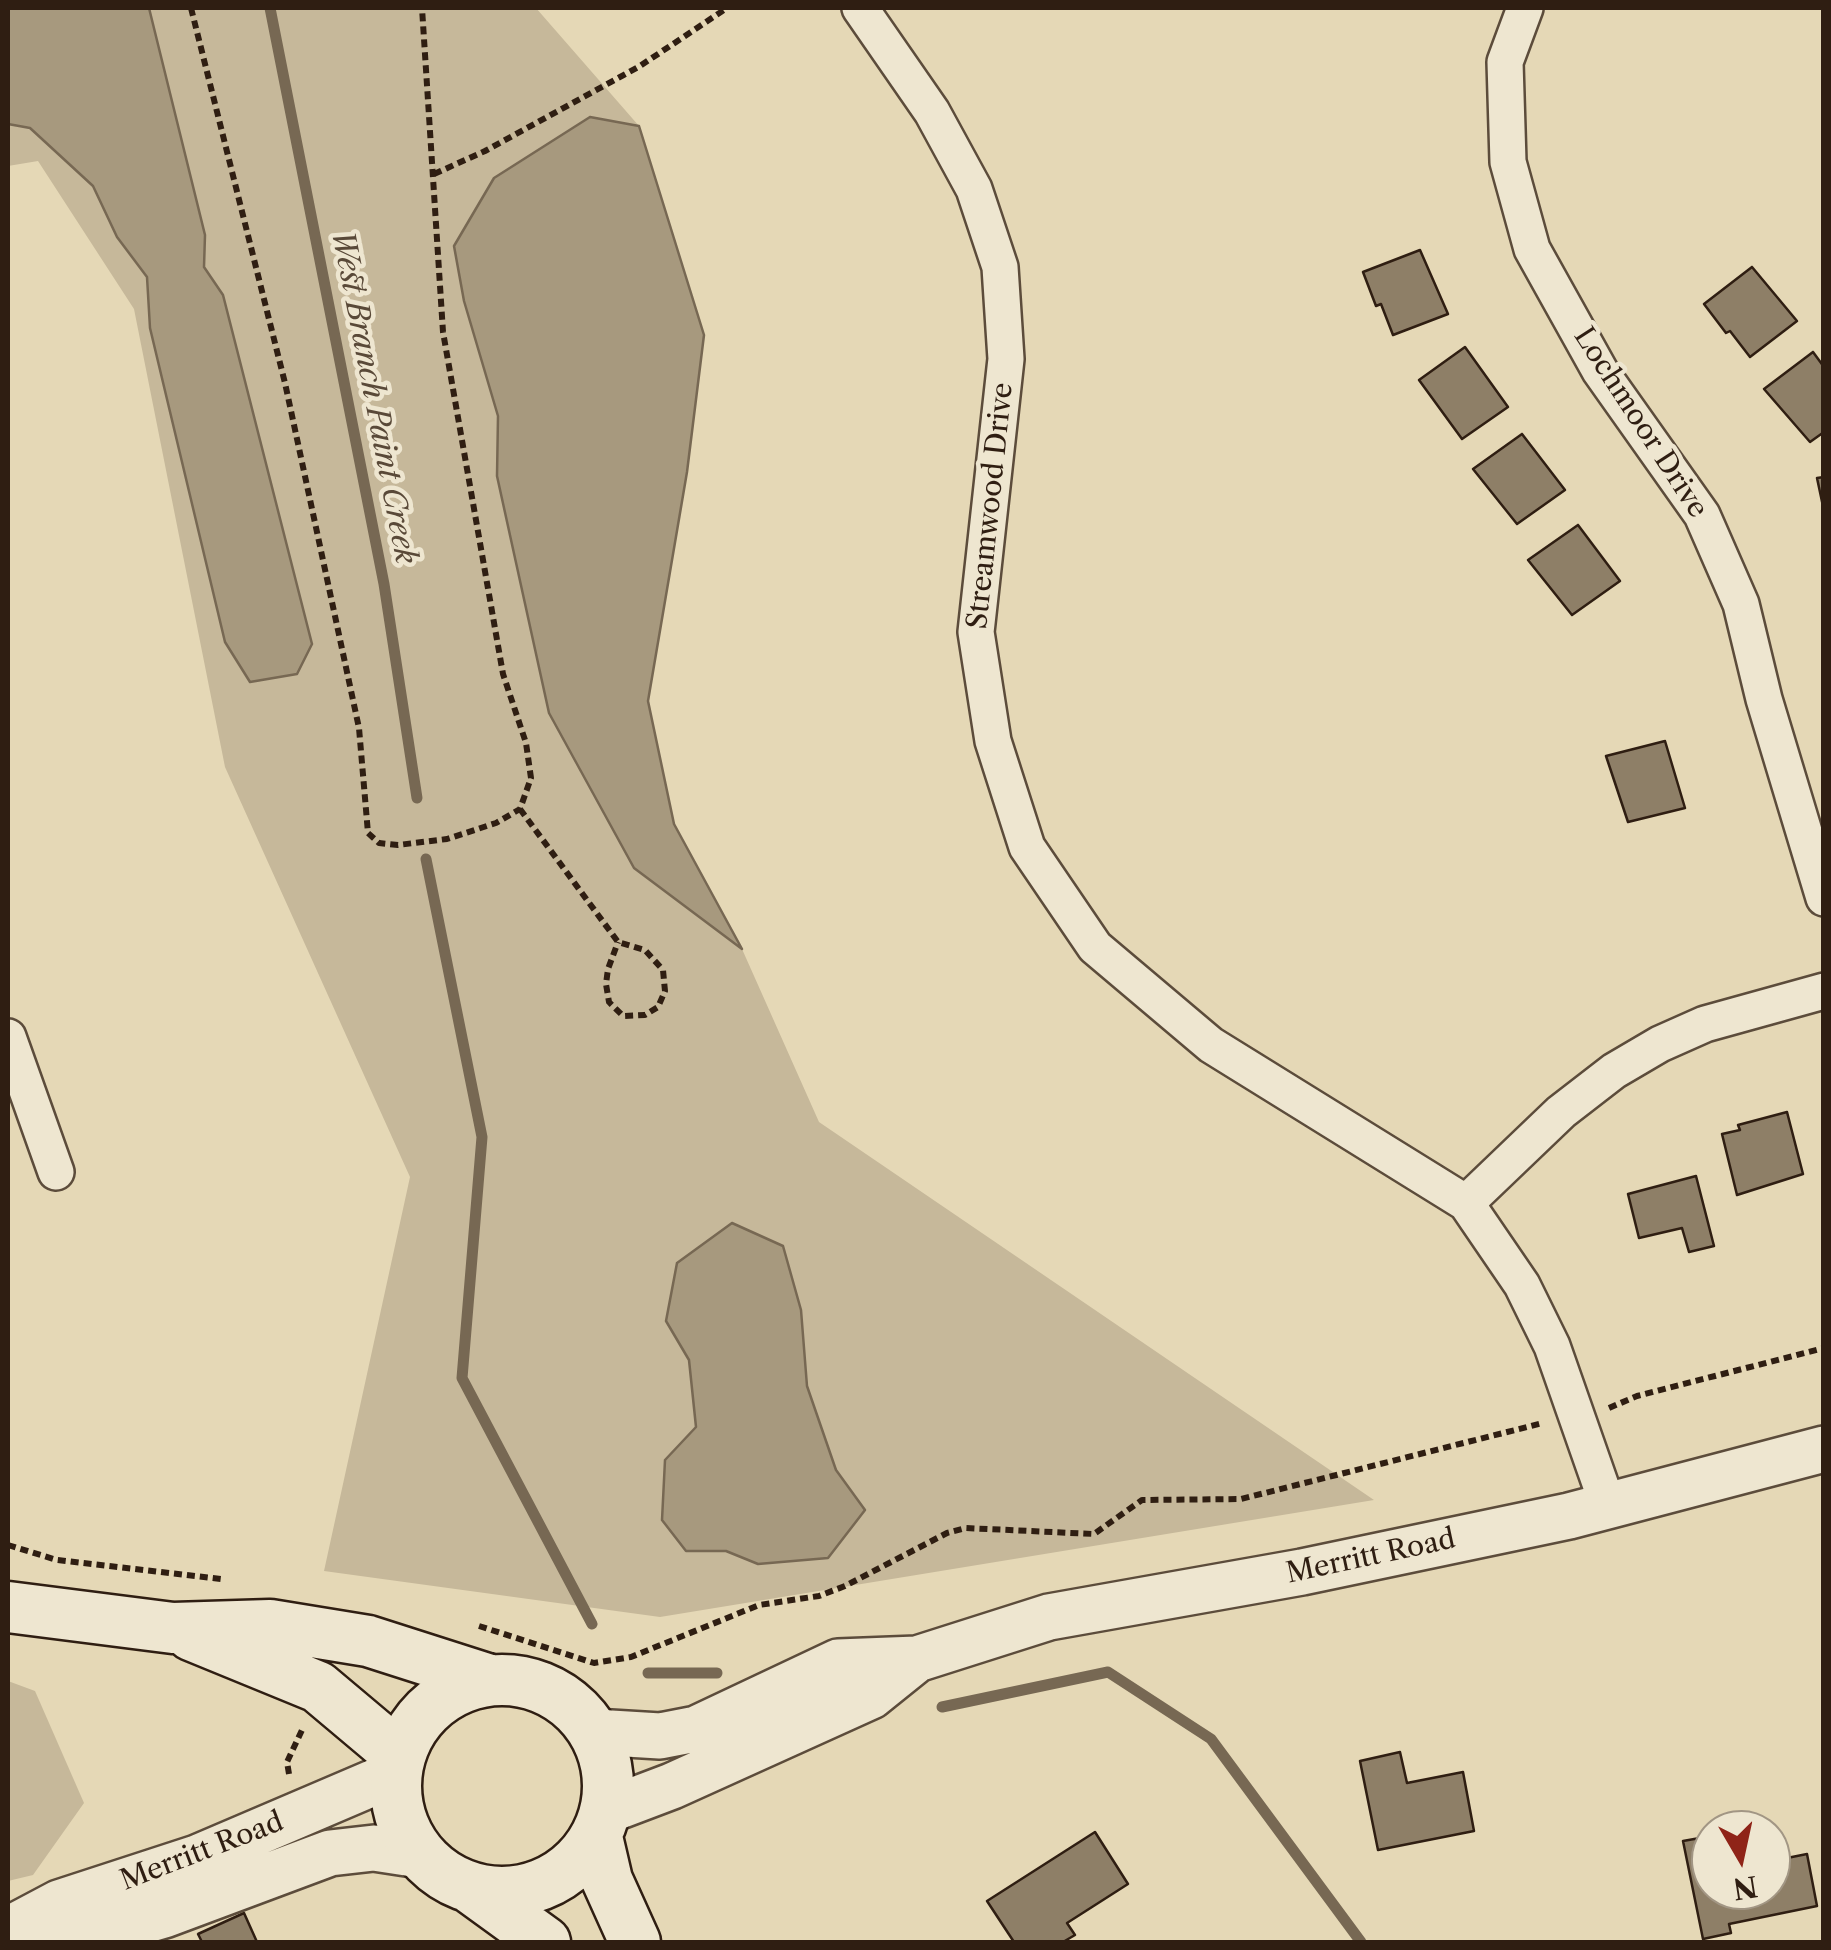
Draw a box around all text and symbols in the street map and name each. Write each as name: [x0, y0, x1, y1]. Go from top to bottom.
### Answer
water label: West Branch Paint Creek: [323, 227, 423, 567]
street label: Lochmoor Drive: [1566, 322, 1714, 524]
street label: Streamwood Drive: [961, 381, 1021, 631]
street label: Merritt Road: [1283, 1523, 1459, 1591]
street label: Merritt Road: [116, 1806, 288, 1898]
north arrow: [1691, 1810, 1791, 1910]
text: N: [1731, 1869, 1760, 1906]

